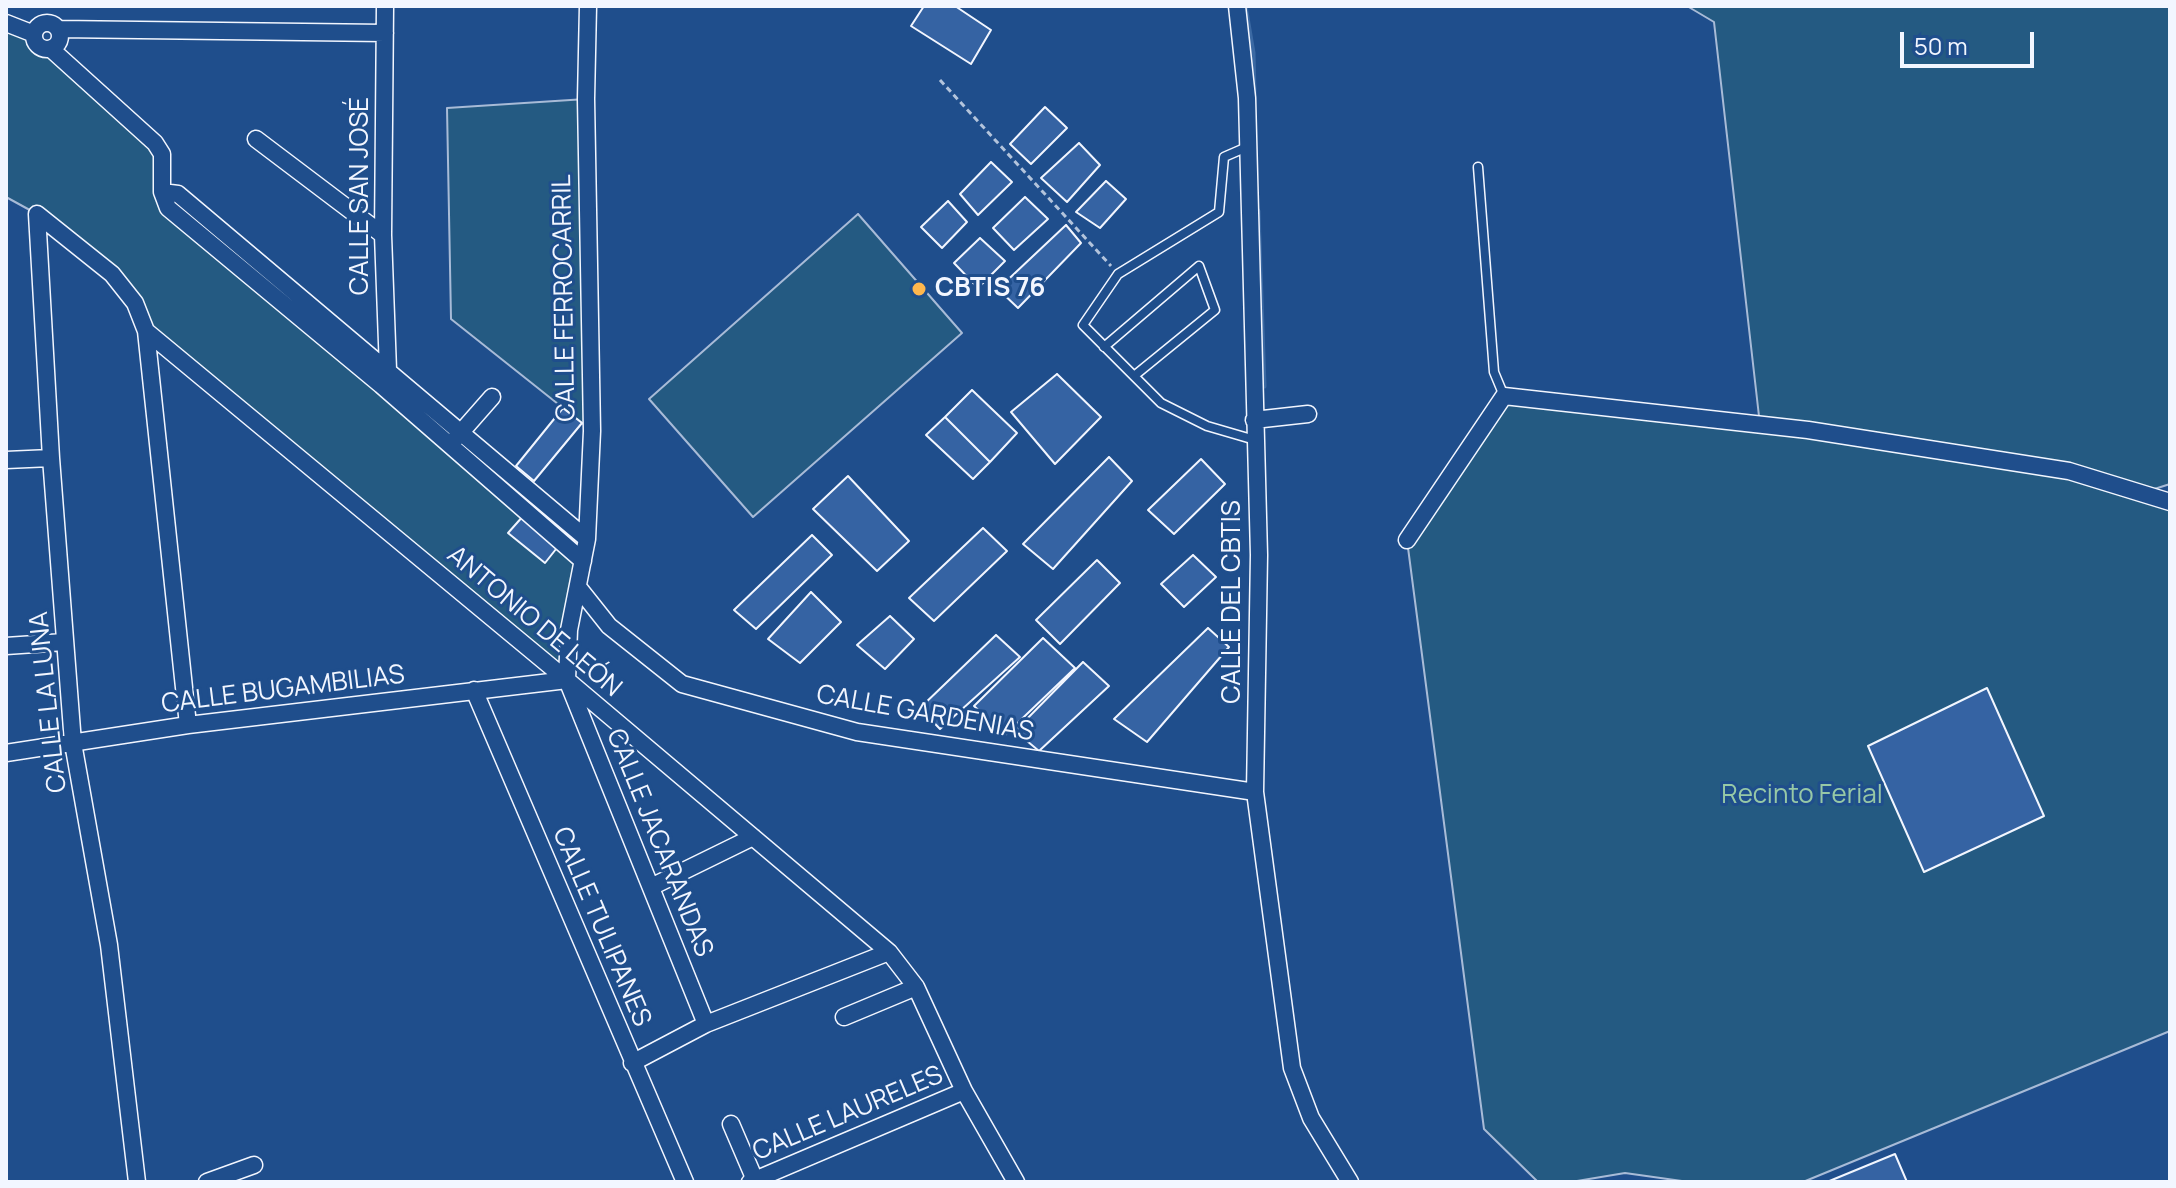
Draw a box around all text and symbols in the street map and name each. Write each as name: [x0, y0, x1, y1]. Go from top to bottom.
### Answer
scale bar: [1904, 16, 2038, 66]
text: 50 m: [1914, 29, 1968, 62]
street label: CALLE SAN JOSÉ: [345, 97, 377, 295]
street label: CALLE FERROCARRIL: [547, 174, 583, 422]
place label: CBTIS 76: [935, 273, 1045, 305]
marker: CBTIS 76: [910, 280, 928, 298]
street label: CALLE DEL CBTIS: [1217, 500, 1249, 704]
street label: ANTONIO DE LEÓN: [441, 540, 627, 704]
street label: CALLE LA LUNA: [24, 610, 74, 794]
street label: CALLE BUGAMBILIAS: [160, 660, 406, 720]
street label: CALLE GARDENIAS: [814, 680, 1036, 748]
street label: CALLE JACARANDAS: [599, 725, 719, 961]
park label: Recinto Ferial: [1721, 780, 1883, 812]
street label: CALLE TULIPANES: [545, 823, 657, 1031]
street label: CALLE LAURELES: [748, 1060, 948, 1168]

